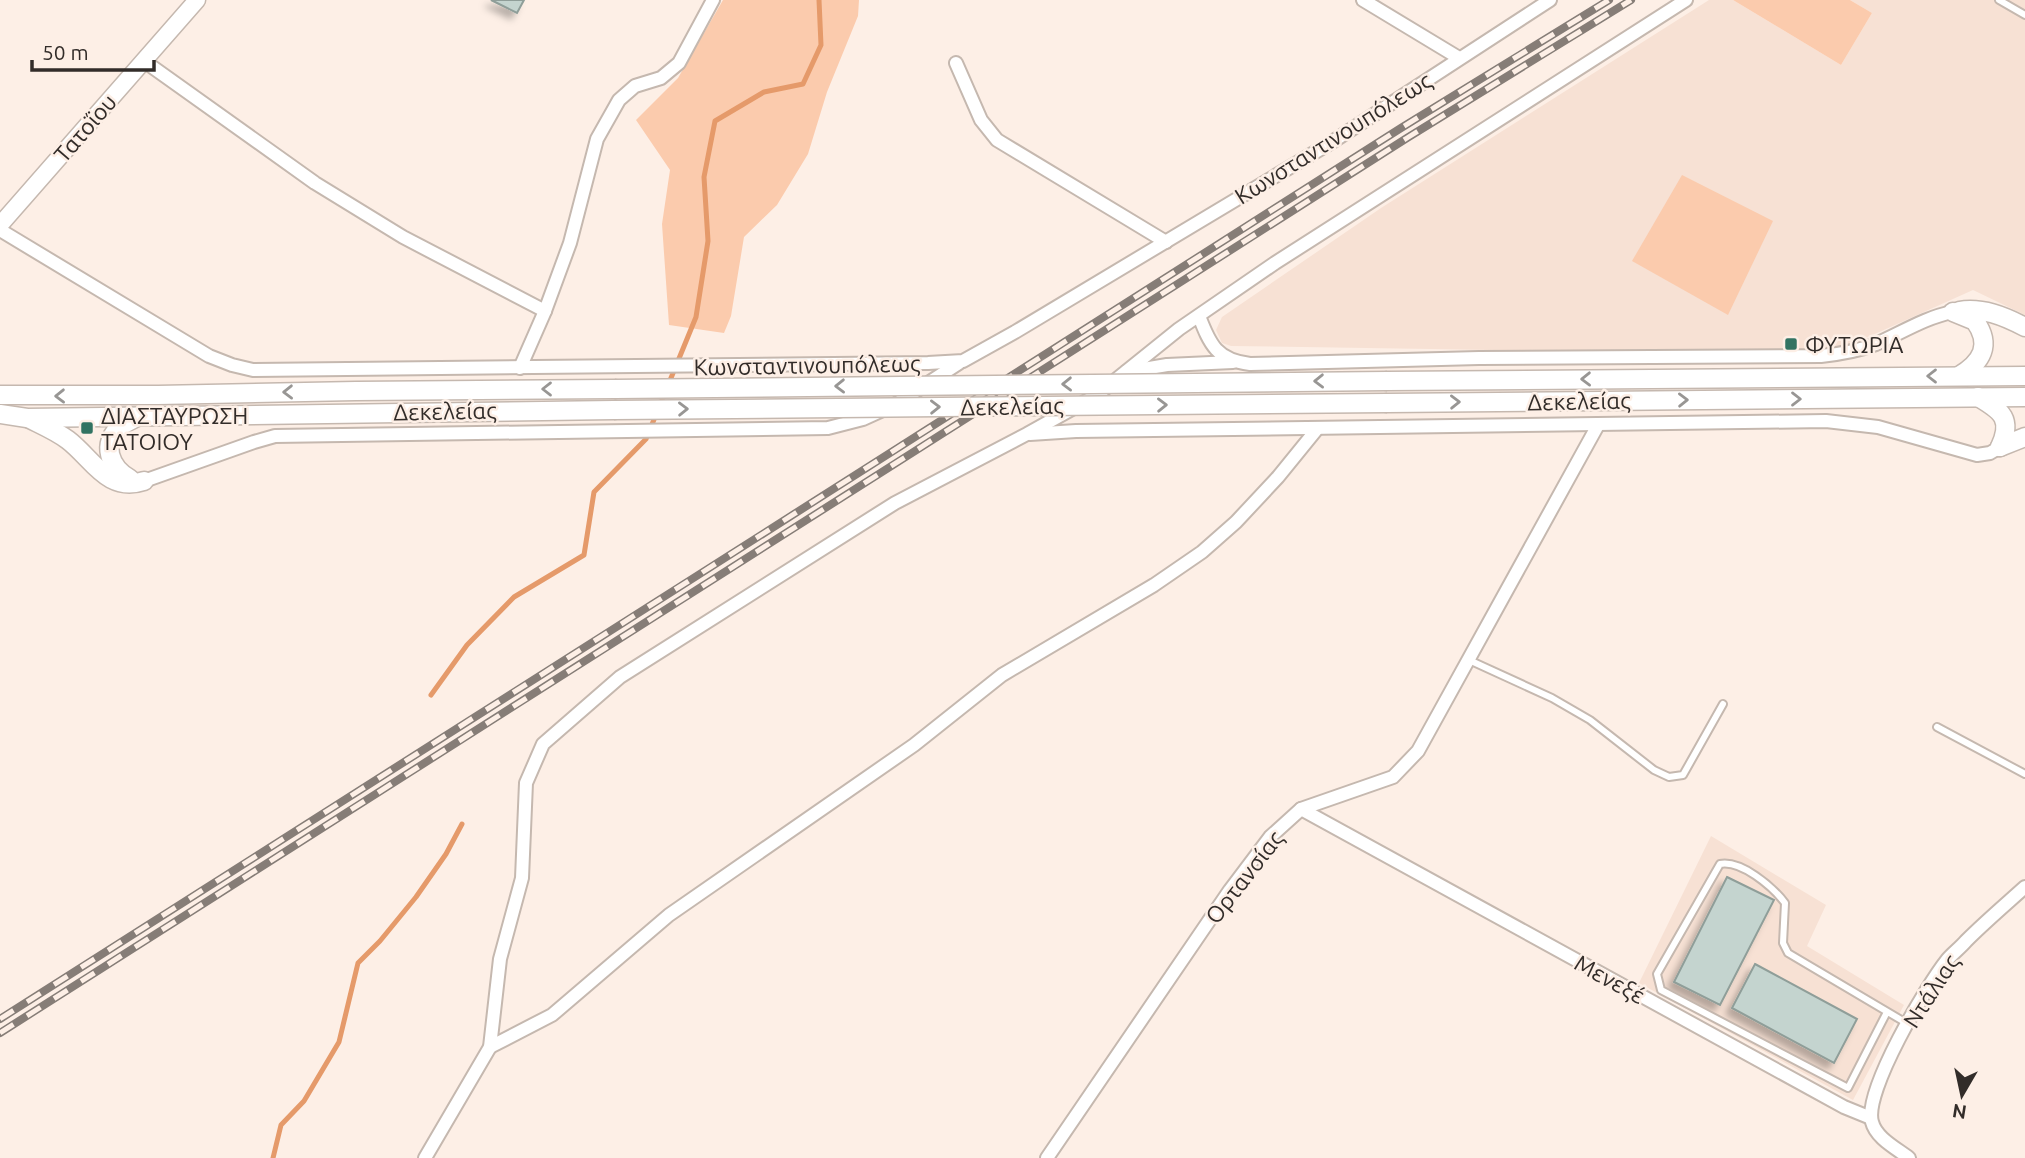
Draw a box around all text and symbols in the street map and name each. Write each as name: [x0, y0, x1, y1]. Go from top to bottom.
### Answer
scale bar: [32, 28, 154, 72]
text: 50 m: [42, 40, 89, 64]
street label: Κωνσταντινουπόλεως: [1230, 67, 1436, 210]
street label: Τατοΐου: [49, 89, 121, 167]
place label: ΦΥΤΩΡΙΑ: [1805, 332, 1903, 357]
marker: ΦΥΤΩΡΙΑ: [1783, 336, 1799, 352]
street label: Κωνσταντινουπόλεως: [693, 351, 921, 380]
one-way arrow: [1927, 368, 1937, 384]
one-way arrow: [1580, 371, 1591, 387]
one-way arrow: [1313, 374, 1324, 389]
one-way arrow: [1061, 376, 1072, 392]
one-way arrow: [834, 379, 845, 394]
one-way arrow: [541, 381, 551, 397]
one-way arrow: [282, 385, 293, 400]
one-way arrow: [55, 388, 65, 404]
street label: Δεκελείας: [1527, 388, 1631, 415]
one-way arrow: [1791, 391, 1802, 407]
one-way arrow: [1678, 392, 1688, 408]
street label: Δεκελείας: [960, 393, 1064, 420]
one-way arrow: [1450, 394, 1461, 410]
one-way arrow: [1157, 397, 1168, 413]
street label: Δεκελείας: [393, 398, 497, 425]
one-way arrow: [930, 399, 940, 415]
one-way arrow: [678, 401, 688, 417]
place label: ΔΙΑΣΤΑΥΡΩΣΗ ΤΑΤΟΙΟΥ: [101, 403, 248, 454]
marker: ΔΙΑΣΤΑΥΡΩΣΗ ΤΑΤΟΙΟΥ: [79, 420, 95, 436]
street label: Ορτανσίας: [1200, 826, 1289, 929]
street label: Μενεξέ: [1570, 950, 1649, 1010]
street label: Ντάλιας: [1898, 950, 1965, 1033]
north arrow: [1927, 1060, 1997, 1130]
text: N: [1951, 1100, 1968, 1124]

